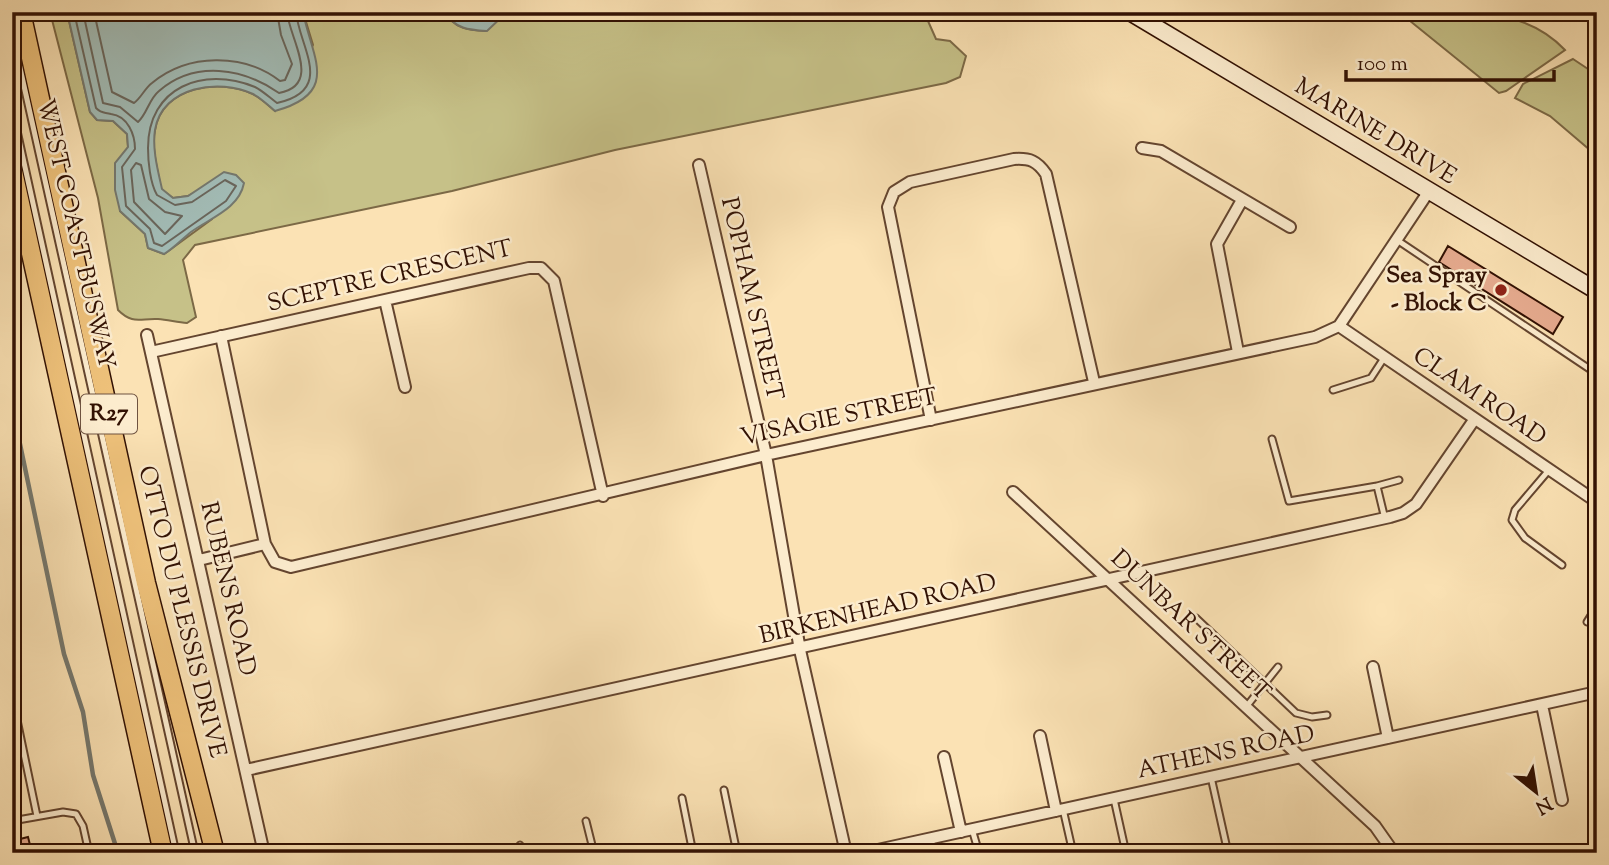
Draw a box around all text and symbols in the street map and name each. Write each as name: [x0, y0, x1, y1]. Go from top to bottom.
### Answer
scale bar: [1346, 38, 1555, 82]
text: 100 m: [1357, 50, 1408, 80]
street label: MARINE DRIVE: [1288, 70, 1463, 194]
street label: WEST COAST BUSWAY: [27, 95, 123, 373]
street label: POPHAM STREET: [711, 194, 791, 404]
street label: SCEPTRE CRESCENT: [264, 232, 516, 322]
place label: Sea Spray - Block C: [1386, 259, 1487, 321]
marker: Sea Spray - Block C: [1493, 282, 1509, 298]
street label: CLAM ROAD: [1405, 340, 1553, 454]
street label: VISAGIE STREET: [737, 380, 941, 455]
road number: R27: [81, 394, 137, 434]
street label: OTTO DU PLESSIS DRIVE: [128, 462, 234, 762]
street label: RUBENS ROAD: [190, 498, 264, 680]
street label: DUNBAR STREET: [1102, 543, 1278, 710]
street label: BIRKENHEAD ROAD: [756, 566, 1000, 654]
street label: ATHENS ROAD: [1134, 718, 1318, 788]
north arrow: [1500, 756, 1570, 826]
text: N: [1530, 789, 1557, 820]

